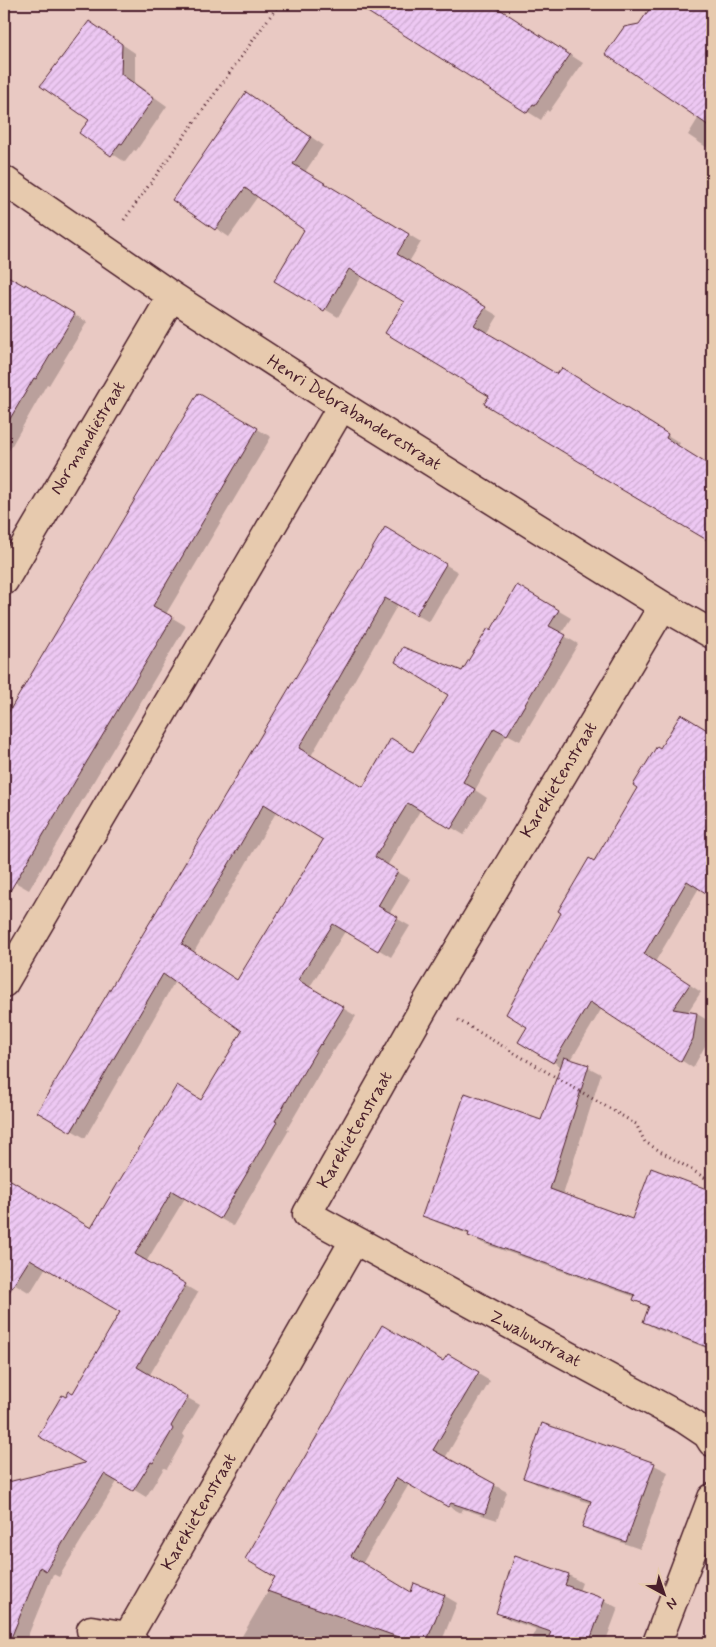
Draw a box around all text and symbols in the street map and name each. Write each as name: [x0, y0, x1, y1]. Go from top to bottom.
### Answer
street label: Henri Debrabanderestraat: [262, 349, 446, 477]
street label: Normandiëstraat: [45, 376, 132, 499]
street label: Karekietenstraat: [515, 717, 603, 843]
street label: Karekietenstraat: [312, 1067, 398, 1193]
street label: Zwaluwstraat: [485, 1305, 585, 1373]
street label: Karekietenstraat: [156, 1449, 242, 1575]
north arrow: [638, 1570, 688, 1620]
text: N: [662, 1593, 681, 1613]

